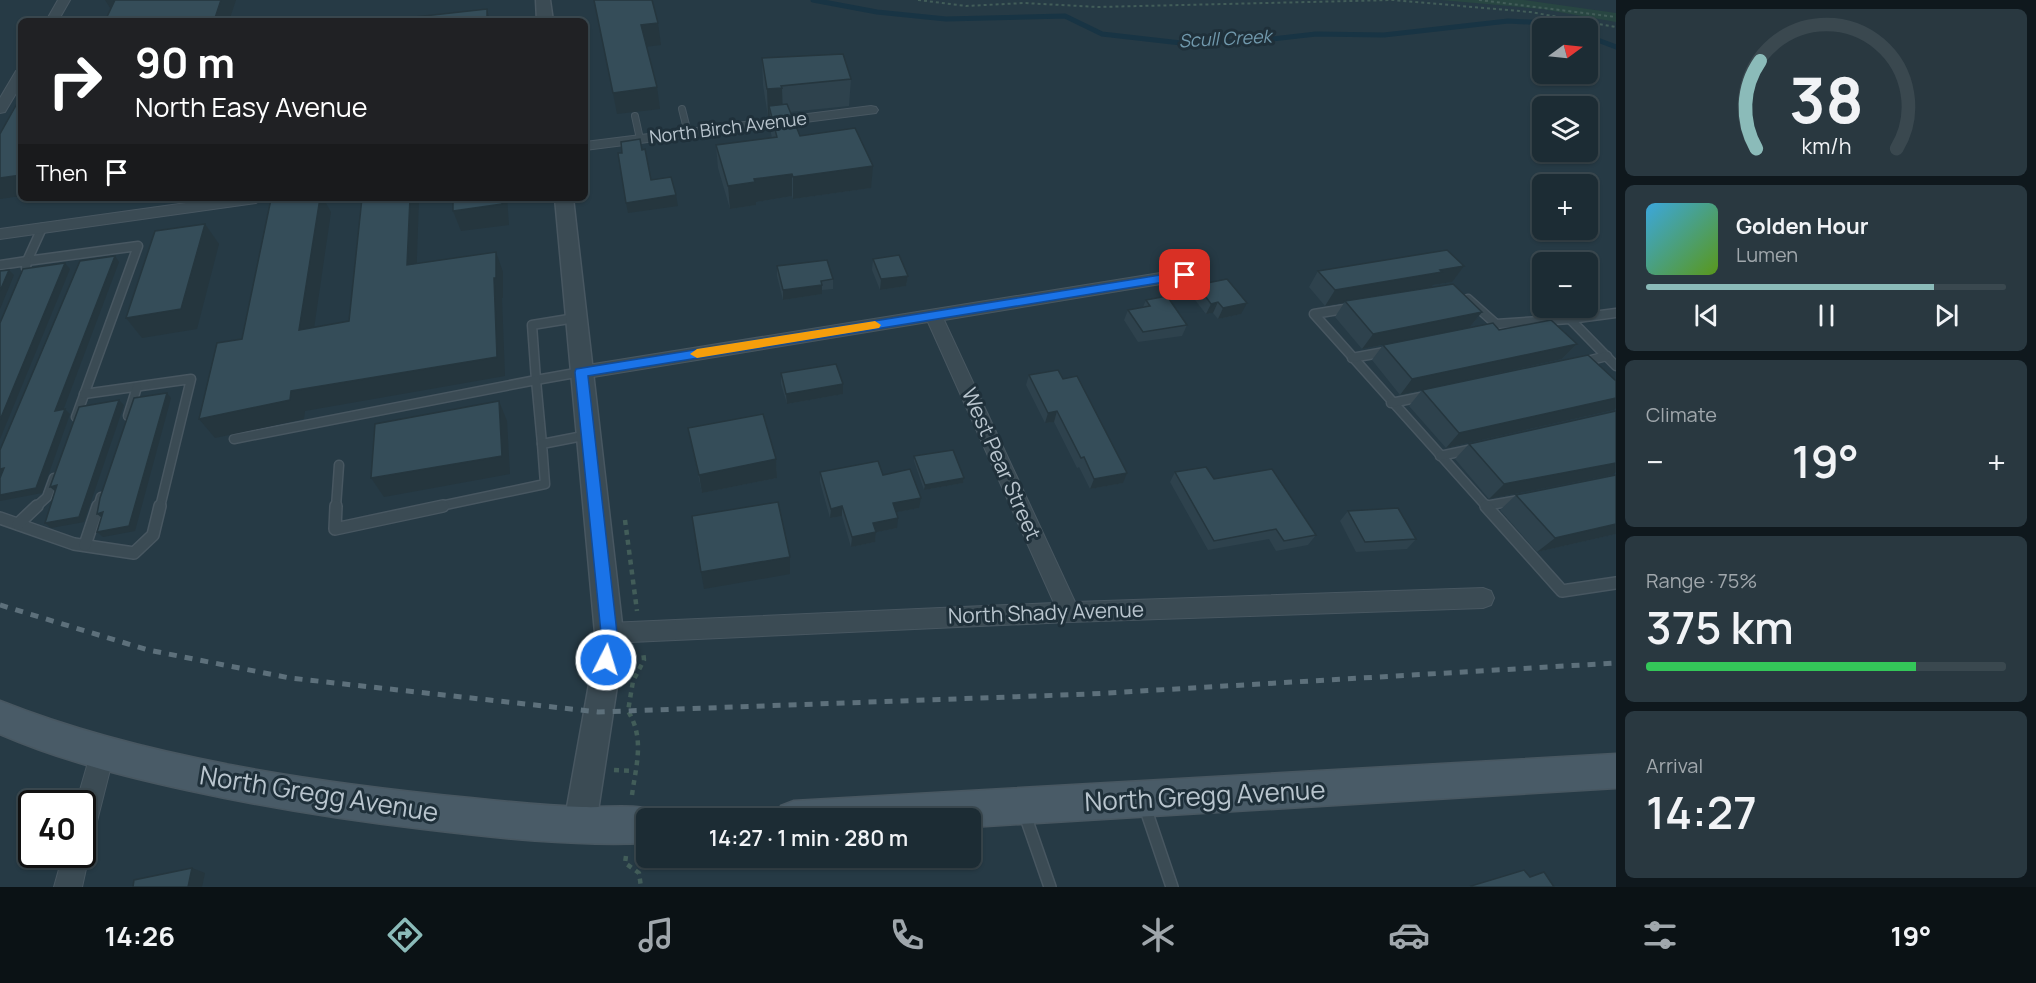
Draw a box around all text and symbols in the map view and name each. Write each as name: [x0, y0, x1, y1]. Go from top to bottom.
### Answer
north arrow: [1532, 18, 1598, 84]
map controls: [1532, 18, 1598, 318]
water label: Scull Creek: [1178, 23, 1275, 52]
text: 90 m: [135, 33, 235, 91]
icon: right: [36, 42, 114, 120]
text: 38: [1789, 56, 1863, 142]
text: North Easy Avenue: [135, 88, 368, 125]
button: layers: [1532, 96, 1598, 162]
street label: North Birch Avenue: [648, 105, 808, 149]
text: km/h: [1801, 132, 1851, 161]
icon: arrive: [100, 156, 133, 189]
text: Then: [36, 158, 88, 188]
button: +: [1532, 174, 1598, 240]
text: Golden Hour: [1736, 211, 1869, 241]
text: Lumen: [1736, 241, 1798, 268]
pin: [1159, 249, 1210, 300]
button: −: [1532, 252, 1598, 318]
icon: arrive: [1168, 258, 1201, 291]
icon: previous: [1690, 299, 1723, 332]
icon: pause: [1810, 299, 1843, 332]
icon: next: [1930, 299, 1963, 332]
street label: West Pear Street: [956, 383, 1048, 544]
text: Climate: [1646, 401, 1717, 428]
text: 19°: [1792, 430, 1859, 492]
text: −: [1646, 439, 1664, 484]
text: +: [1987, 439, 2006, 484]
text: Range · 75%: [1646, 567, 1757, 594]
street label: North Shady Avenue: [947, 595, 1144, 629]
text: 375 km: [1646, 596, 1794, 658]
position arrow: [574, 628, 638, 692]
text: Arrival: [1646, 752, 1703, 779]
street label: North Gregg Avenue: [197, 756, 441, 830]
street label: North Gregg Avenue: [1084, 771, 1326, 819]
text: 14:27: [1646, 781, 1757, 843]
speed limit sign: 40: [18, 790, 96, 868]
text: 14:27 · 1 min · 280 m: [709, 823, 908, 853]
icon: directions: [384, 914, 426, 956]
icon: music: [635, 914, 677, 956]
icon: phone: [886, 914, 928, 956]
icon: climate: [1137, 914, 1179, 956]
icon: car: [1388, 914, 1430, 956]
icon: filters: [1639, 914, 1681, 956]
text: 14:26: [105, 917, 175, 954]
text: 19°: [1891, 917, 1931, 954]

